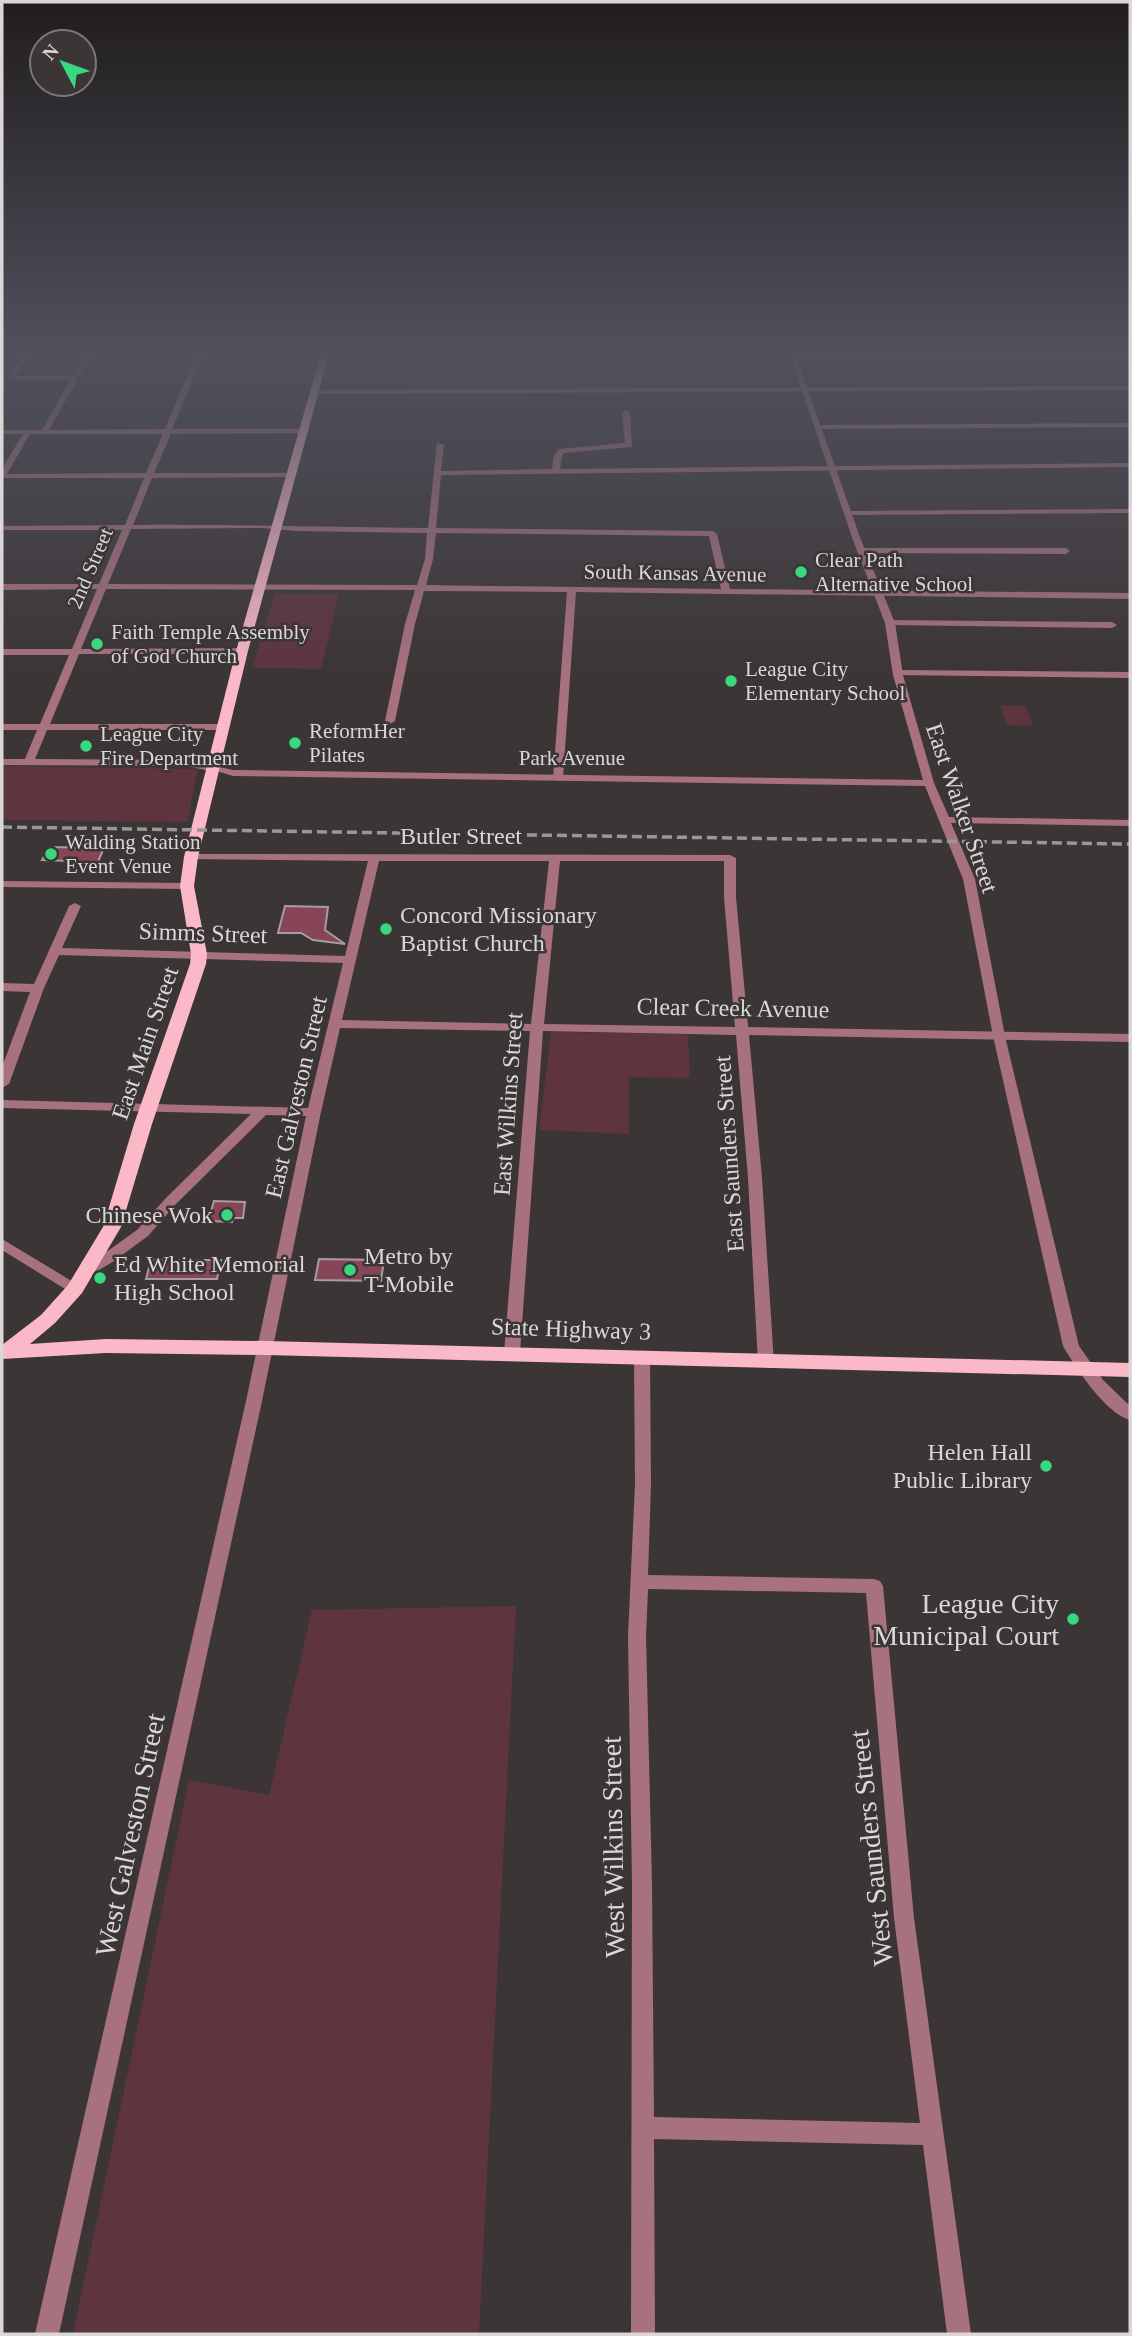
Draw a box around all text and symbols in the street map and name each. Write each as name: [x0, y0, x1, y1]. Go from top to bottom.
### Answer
north arrow: [28, 28, 98, 98]
text: N: [38, 40, 63, 64]
street label: 2nd Street: [62, 524, 118, 612]
place label: Clear Path Alternative School: [815, 548, 973, 596]
street label: South Kansas Avenue: [583, 559, 767, 587]
marker: Clear Path Alternative School: [793, 564, 809, 580]
place label: Faith Temple Assembly of God Church: [111, 620, 310, 668]
marker: Faith Temple Assembly of God Church: [89, 636, 105, 652]
place label: League City Elementary School: [745, 657, 906, 705]
marker: League City Elementary School: [723, 673, 739, 689]
place label: ReformHer Pilates: [309, 719, 405, 767]
street label: East Walker Street: [921, 720, 1003, 896]
place label: League City Fire Department: [100, 722, 238, 770]
marker: ReformHer Pilates: [287, 735, 303, 751]
marker: League City Fire Department: [78, 738, 94, 754]
street label: Park Avenue: [519, 746, 625, 770]
street label: Butler Street: [400, 823, 522, 849]
place label: Walding Station Event Venue: [65, 830, 201, 878]
marker: Walding Station Event Venue: [43, 846, 59, 862]
place label: Concord Missionary Baptist Church: [400, 902, 597, 956]
street label: Simms Street: [138, 918, 268, 948]
marker: Concord Missionary Baptist Church: [378, 921, 394, 937]
street label: East Main Street: [107, 963, 183, 1123]
street label: East Galveston Street: [260, 993, 332, 1201]
street label: Clear Creek Avenue: [636, 993, 830, 1023]
street label: East Wilkins Street: [489, 1011, 527, 1197]
street label: East Saunders Street: [709, 1054, 749, 1253]
place label: Chinese Wok: [85, 1202, 213, 1228]
marker: Chinese Wok: [219, 1207, 235, 1223]
place label: Metro by T-Mobile: [364, 1243, 454, 1297]
place label: Ed White Memorial High School: [114, 1251, 306, 1305]
marker: Metro by T-Mobile: [342, 1262, 358, 1278]
marker: Ed White Memorial High School: [92, 1270, 108, 1286]
street label: State Highway 3: [491, 1313, 651, 1345]
place label: Helen Hall Public Library: [893, 1439, 1032, 1493]
marker: Helen Hall Public Library: [1038, 1458, 1054, 1474]
place label: League City Municipal Court: [873, 1588, 1059, 1651]
marker: League City Municipal Court: [1065, 1611, 1081, 1627]
street label: West Galveston Street: [89, 1710, 171, 1960]
street label: West Saunders Street: [843, 1728, 899, 1968]
street label: West Wilkins Street: [596, 1736, 630, 1958]

